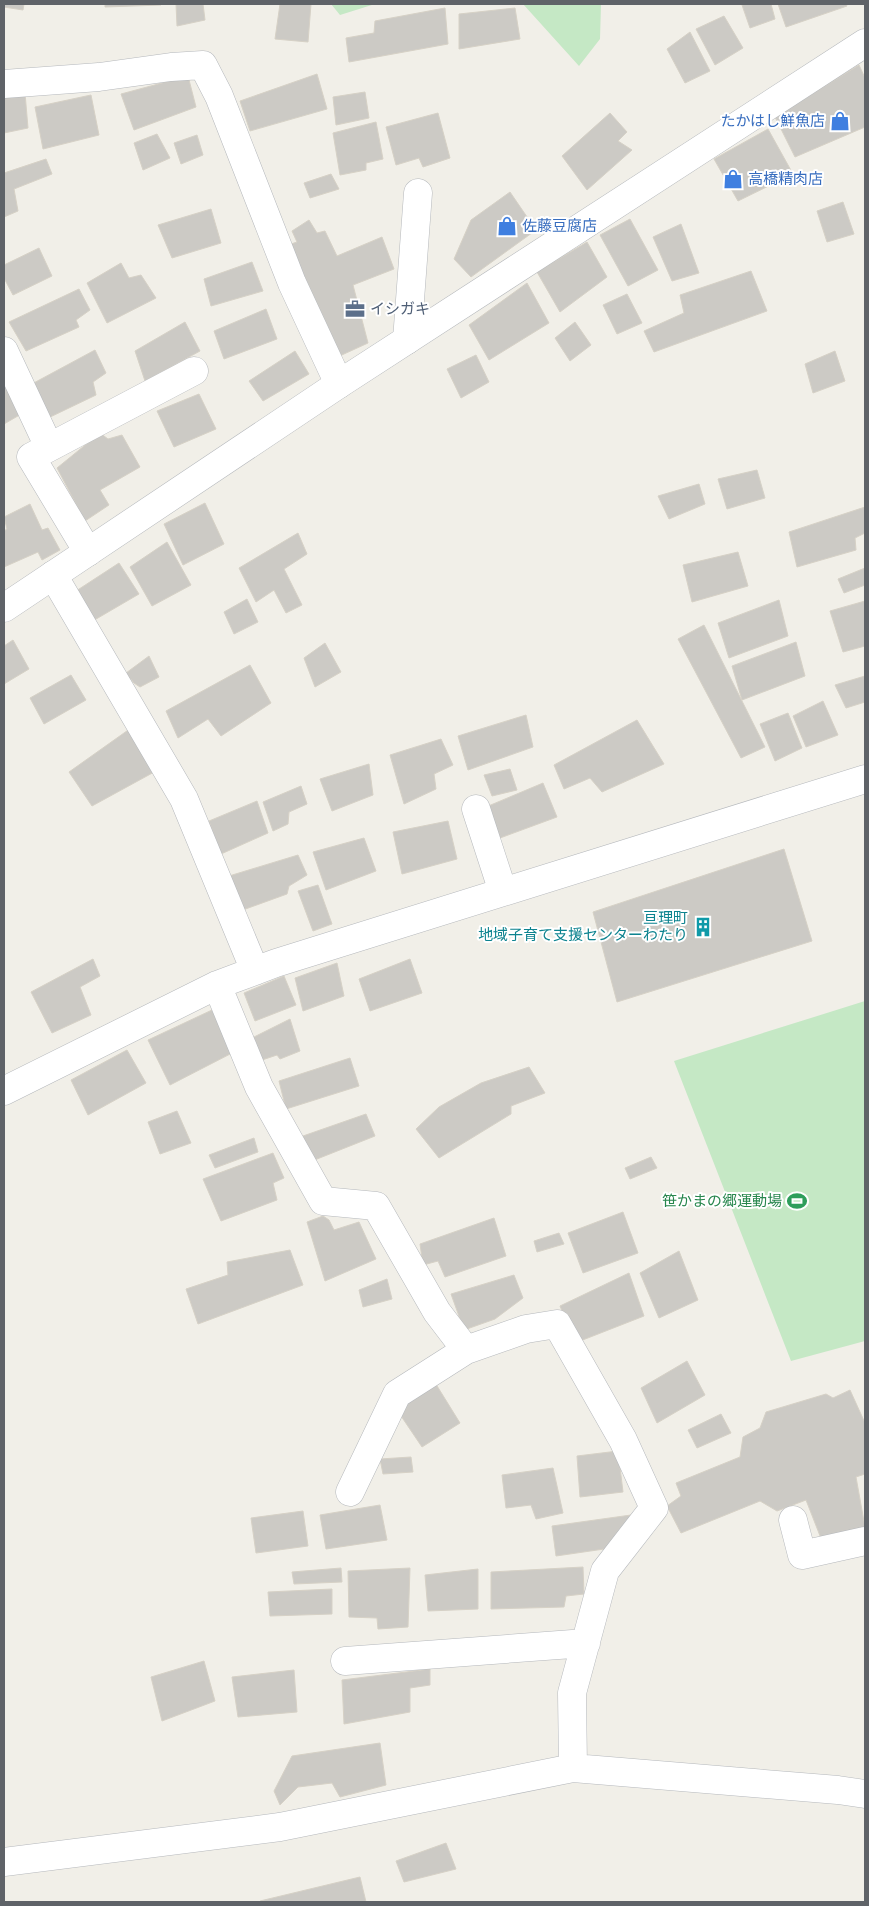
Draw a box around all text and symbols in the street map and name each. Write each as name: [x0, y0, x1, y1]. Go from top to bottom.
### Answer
shop icon: たかはし鮮魚店: [829, 110, 851, 132]
place label: たかはし鮮魚店: [721, 111, 825, 131]
shop icon: 高橋精肉店: [722, 168, 744, 190]
place label: 高橋精肉店: [748, 169, 823, 189]
shop icon: 佐藤豆腐店: [496, 215, 518, 237]
place label: 佐藤豆腐店: [522, 216, 597, 236]
office icon: イシガキ: [344, 298, 366, 320]
place label: イシガキ: [370, 299, 430, 319]
place label: 亘理町 地域子育て支援センターわたり: [478, 908, 688, 945]
building icon: 亘理町 地域子育て支援センターわたり: [692, 916, 714, 938]
sports icon: 笹かまの郷運動場: [786, 1190, 808, 1212]
place label: 笹かまの郷運動場: [662, 1191, 782, 1211]

